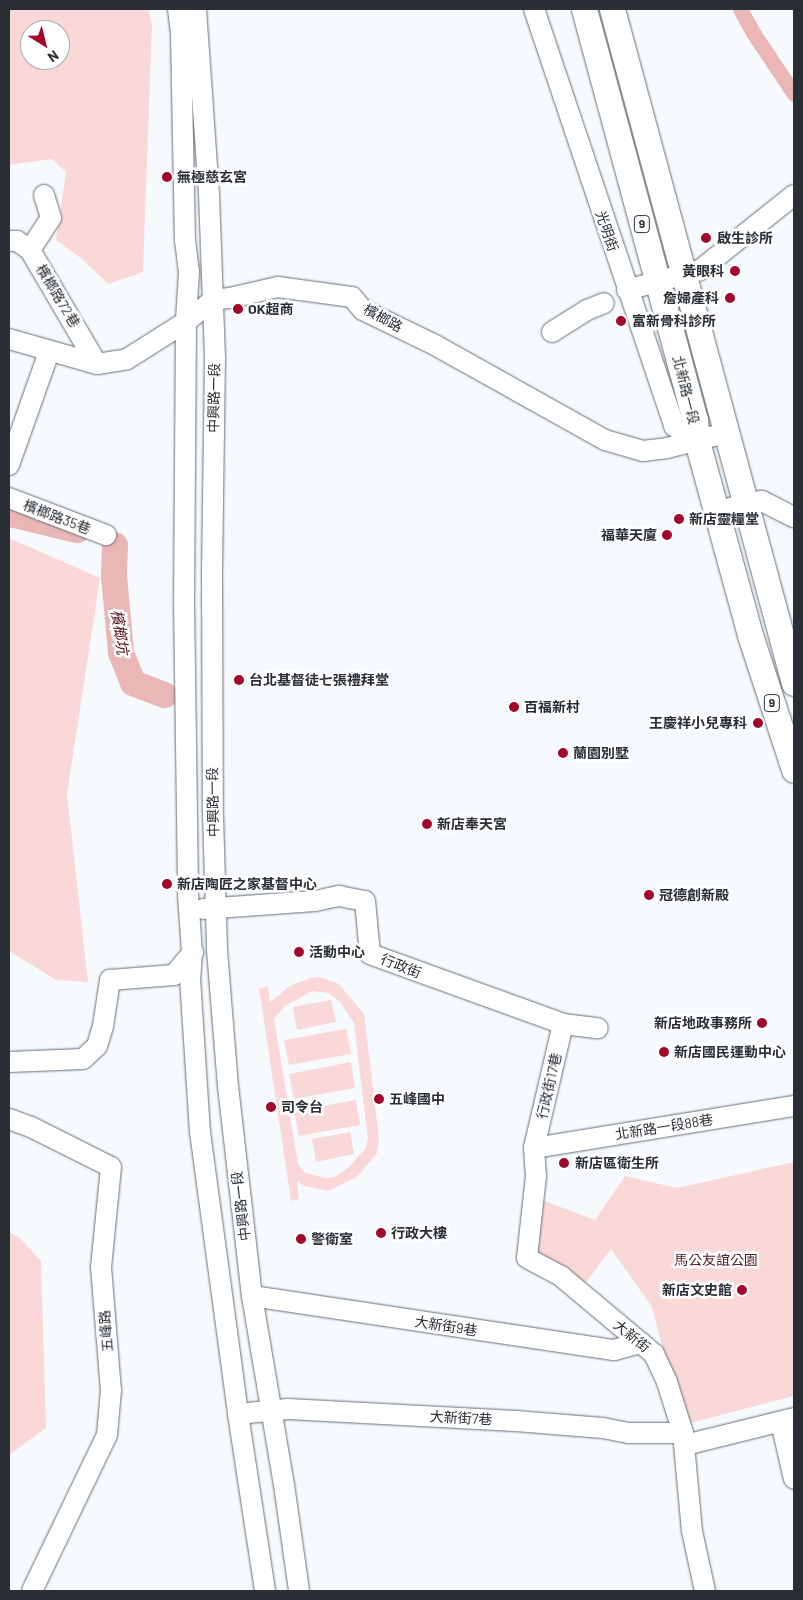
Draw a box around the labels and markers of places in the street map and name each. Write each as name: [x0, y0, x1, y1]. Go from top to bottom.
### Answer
place label: 無極慈玄宮: [177, 169, 247, 185]
marker: 無極慈玄宮: [161, 171, 173, 183]
place label: 啟生診所: [717, 230, 773, 246]
marker: 啟生診所: [699, 231, 713, 245]
place label: 黃眼科: [682, 263, 724, 279]
marker: 黃眼科: [728, 264, 742, 278]
place label: 詹婦產科: [663, 290, 719, 306]
marker: 詹婦產科: [723, 291, 737, 305]
place label: OK超商: [248, 301, 293, 317]
marker: OK超商: [232, 303, 244, 315]
place label: 富新骨科診所: [632, 313, 716, 329]
marker: 富新骨科診所: [614, 314, 628, 328]
place label: 新店靈糧堂: [689, 511, 759, 527]
marker: 新店靈糧堂: [673, 513, 685, 525]
place label: 福華天廈: [601, 527, 657, 543]
marker: 福華天廈: [661, 529, 673, 541]
place label: 台北基督徒七張禮拜堂: [249, 672, 389, 688]
marker: 台北基督徒七張禮拜堂: [233, 674, 245, 686]
place label: 百福新村: [524, 699, 580, 715]
marker: 百福新村: [508, 701, 520, 713]
place label: 王慶祥小兒專科: [649, 715, 747, 731]
marker: 王慶祥小兒專科: [751, 716, 765, 730]
place label: 蘭園別墅: [573, 745, 629, 761]
marker: 蘭園別墅: [557, 747, 569, 759]
place label: 新店奉天宮: [437, 816, 507, 832]
marker: 新店奉天宮: [421, 818, 433, 830]
place label: 新店陶匠之家基督中心: [177, 876, 317, 892]
marker: 新店陶匠之家基督中心: [161, 878, 173, 890]
place label: 冠德創新殿: [659, 887, 729, 903]
marker: 冠德創新殿: [643, 889, 655, 901]
place label: 活動中心: [309, 944, 365, 960]
marker: 活動中心: [293, 946, 305, 958]
place label: 新店地政事務所: [654, 1015, 752, 1031]
marker: 新店地政事務所: [756, 1017, 768, 1029]
place label: 新店國民運動中心: [674, 1044, 786, 1060]
marker: 新店國民運動中心: [658, 1046, 670, 1058]
place label: 五峰國中: [389, 1091, 445, 1107]
marker: 五峰國中: [373, 1093, 385, 1105]
place label: 司令台: [281, 1099, 323, 1115]
marker: 司令台: [265, 1101, 277, 1113]
place label: 新店區衛生所: [575, 1155, 659, 1171]
marker: 新店區衛生所: [557, 1156, 571, 1170]
place label: 行政大樓: [391, 1225, 447, 1241]
marker: 行政大樓: [375, 1227, 387, 1239]
place label: 警衛室: [311, 1231, 353, 1247]
marker: 警衛室: [295, 1233, 307, 1245]
place label: 新店文史館: [662, 1282, 732, 1298]
marker: 新店文史館: [736, 1284, 748, 1296]

